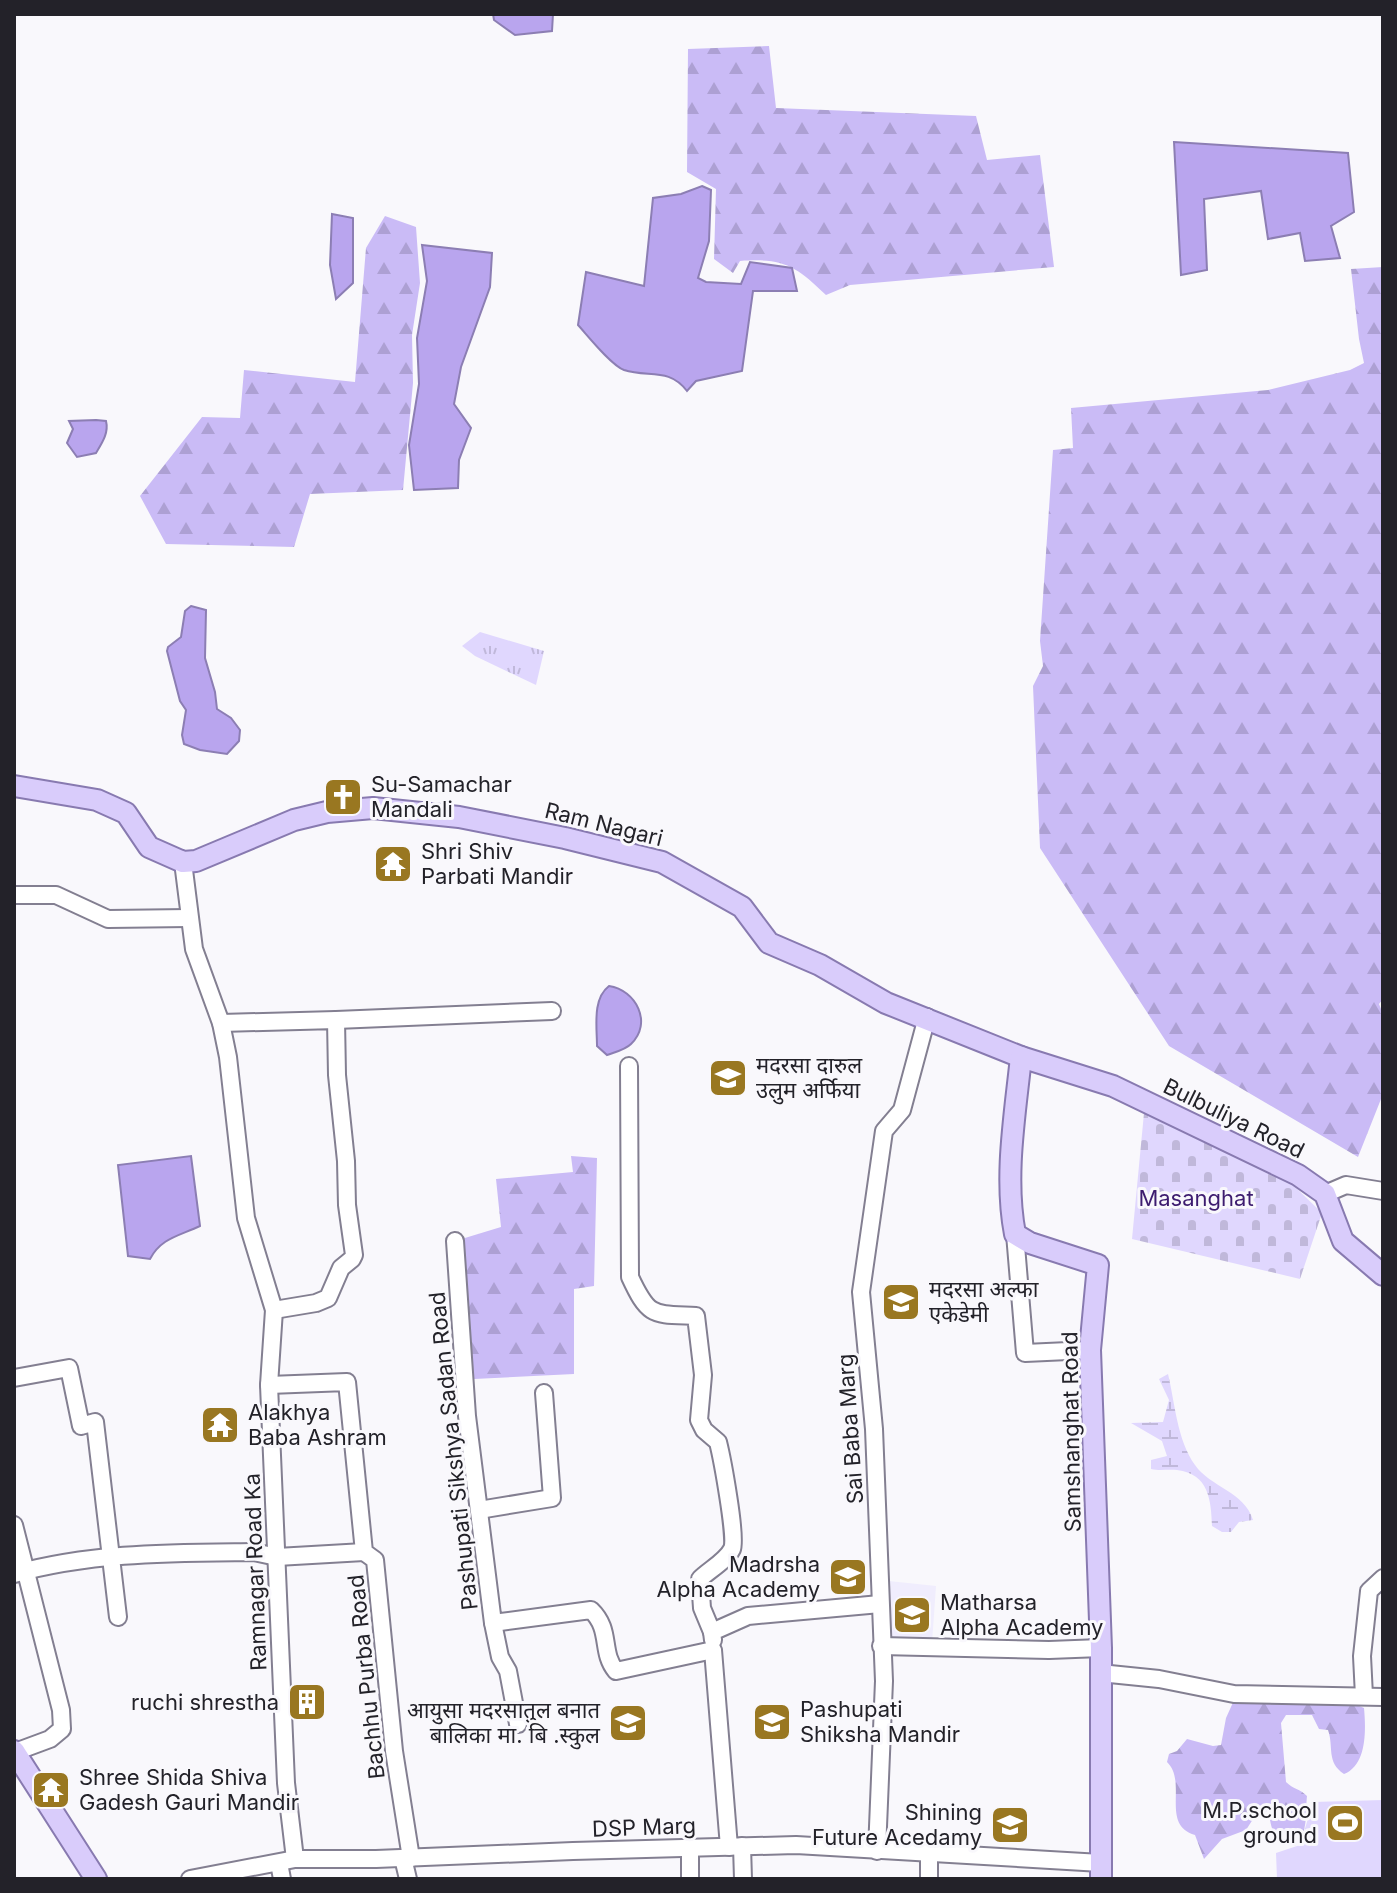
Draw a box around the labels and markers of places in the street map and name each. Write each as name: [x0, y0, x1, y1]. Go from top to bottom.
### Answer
place label: Su-Samachar Mandali: [371, 771, 512, 822]
church icon: Su-Samachar Mandali: [322, 776, 364, 818]
place label: Shri Shiv Parbati Mandir: [421, 838, 573, 889]
temple icon: Shri Shiv Parbati Mandir: [372, 843, 414, 885]
place label: मदरसा दारुल उलुम अर्फिया: [756, 1052, 863, 1105]
school or university icon: मदरसा दारुल उलुम अर्फिया: [707, 1057, 749, 1099]
place label: मदरसा अल्फा एकेडेमी: [929, 1276, 1039, 1327]
school or university icon: मदरसा अल्फा एकेडेमी: [880, 1281, 922, 1323]
place label: Alakhya Baba Ashram: [248, 1399, 387, 1450]
temple icon: Alakhya Baba Ashram: [199, 1404, 241, 1446]
place label: Madrsha Alpha Academy: [657, 1551, 820, 1602]
school or university icon: Madrsha Alpha Academy: [827, 1556, 869, 1598]
place label: Matharsa Alpha Academy: [940, 1589, 1103, 1640]
school or university icon: Matharsa Alpha Academy: [891, 1594, 933, 1636]
building icon: ruchi shrestha: [286, 1681, 328, 1723]
place label: ruchi shrestha: [131, 1689, 279, 1715]
place label: Pashupati Shiksha Mandir: [800, 1696, 960, 1747]
place label: आयुसा मदरसातुल बनात बालिका मा. बि .स्कुल: [407, 1697, 601, 1750]
school or university icon: Pashupati Shiksha Mandir: [751, 1701, 793, 1743]
school or university icon: आयुसा मदरसातुल बनात बालिका मा. बि .स्कुल: [607, 1702, 649, 1744]
place label: Shree Shida Shiva Gadesh Gauri Mandir: [79, 1764, 299, 1815]
temple icon: Shree Shida Shiva Gadesh Gauri Mandir: [30, 1769, 72, 1811]
place label: M.P.school ground: [1202, 1797, 1317, 1848]
place label: Shining Future Acedamy: [812, 1799, 982, 1850]
sports icon: M.P.school ground: [1324, 1802, 1366, 1844]
school or university icon: Shining Future Acedamy: [989, 1804, 1031, 1846]

